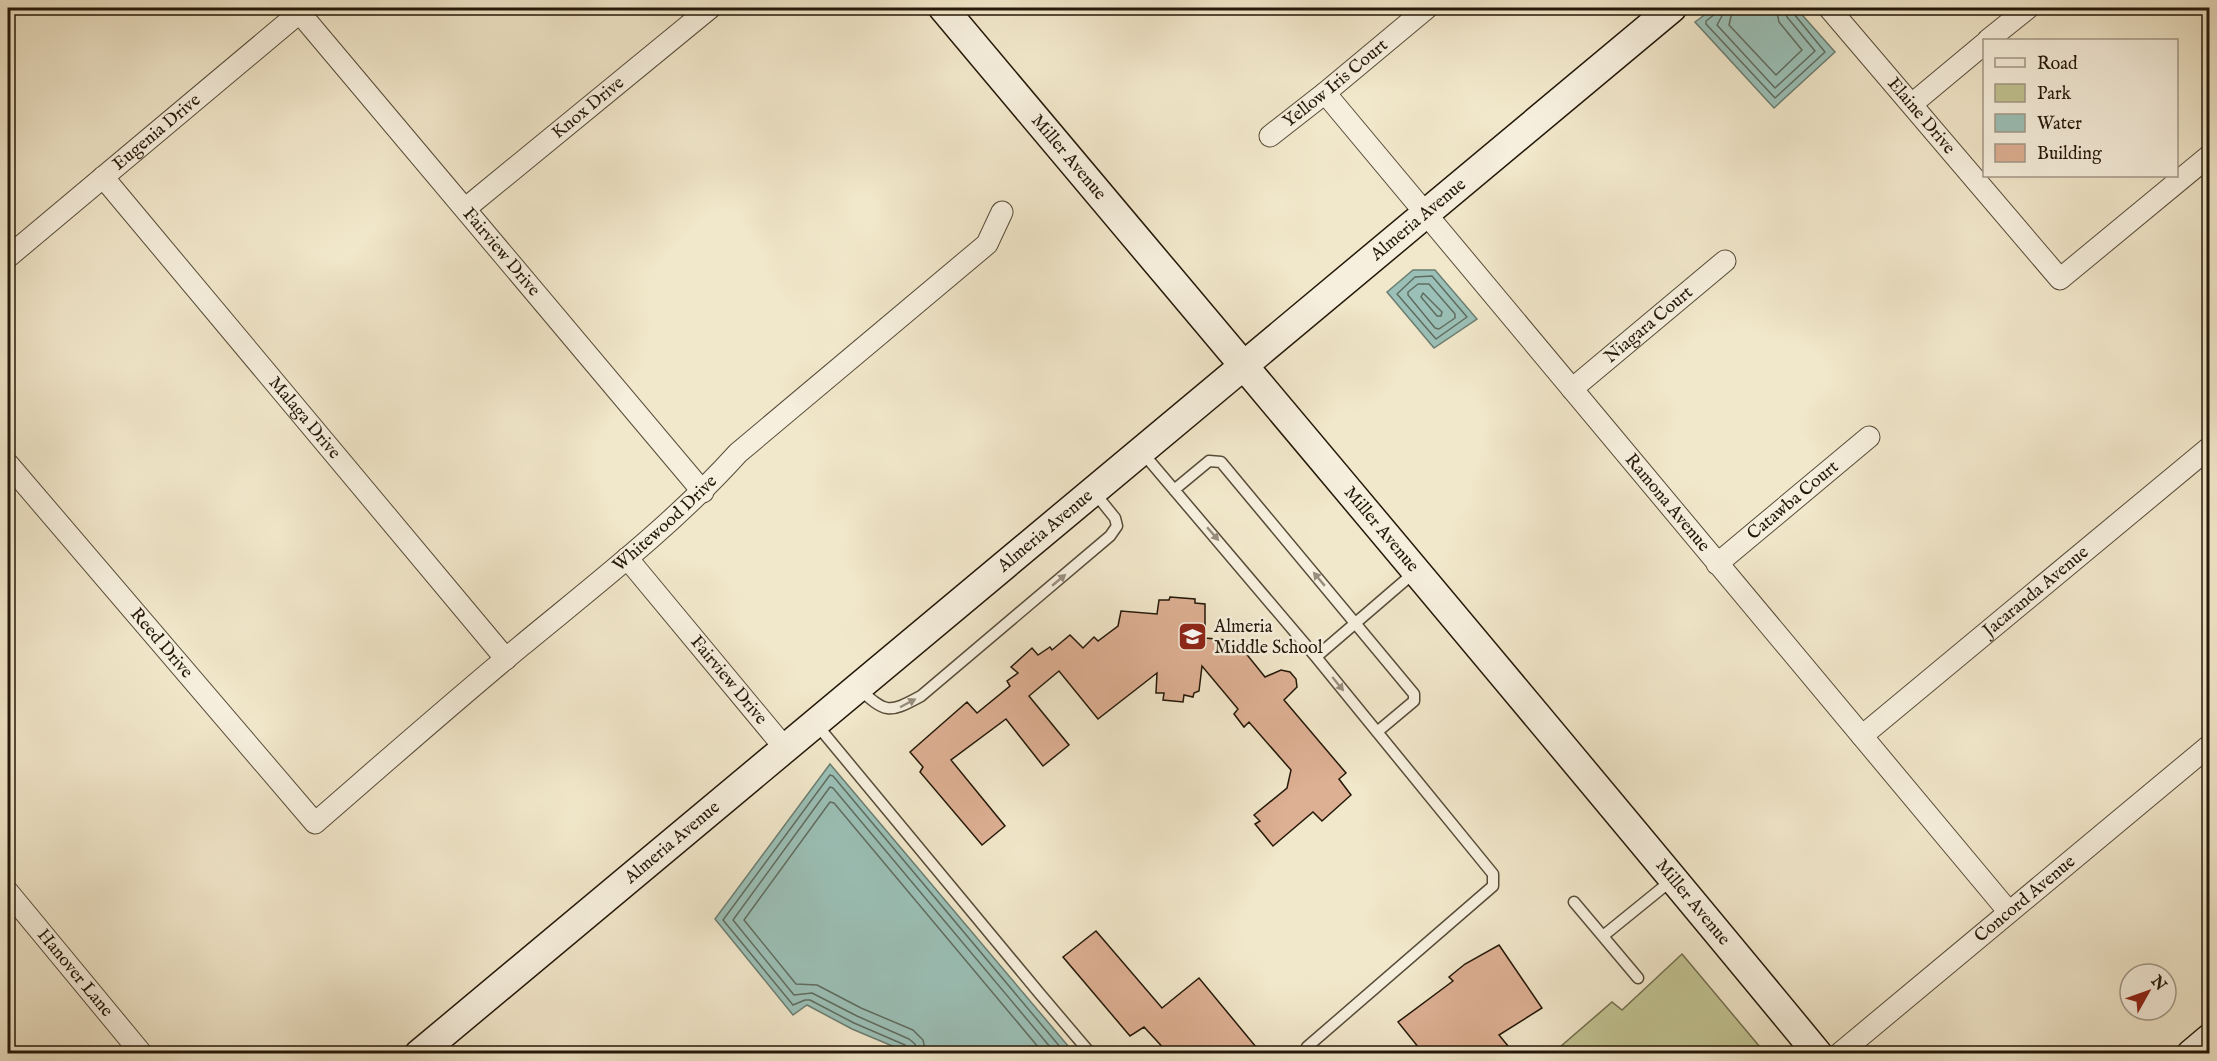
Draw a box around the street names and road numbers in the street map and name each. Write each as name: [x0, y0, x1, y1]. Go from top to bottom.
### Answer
street label: Yellow Iris Court: [1278, 34, 1393, 133]
street label: Knox Drive: [547, 71, 629, 144]
street label: Elaine Drive: [1882, 73, 1960, 159]
street label: Eugenia Drive: [108, 89, 205, 176]
street label: Miller Avenue: [1026, 110, 1111, 205]
street label: Almeria Avenue: [1365, 173, 1471, 267]
street label: Fairview Drive: [457, 203, 545, 301]
street label: Niagara Court: [1600, 281, 1698, 368]
street label: Malaga Drive: [263, 372, 346, 464]
street label: Ramona Avenue: [1620, 449, 1715, 557]
street label: Catawba Court: [1743, 456, 1843, 545]
street label: Whitewood Drive: [608, 470, 722, 577]
street label: Miller Avenue: [1338, 482, 1424, 577]
street label: Almeria Avenue: [992, 485, 1098, 578]
street label: Jacaranda Avenue: [1977, 541, 2093, 643]
street label: Reed Drive: [125, 603, 198, 683]
street label: Fairview Drive: [685, 631, 772, 730]
street label: Almeria Avenue: [619, 796, 725, 890]
street label: Concord Avenue: [1970, 850, 2080, 948]
street label: Miller Avenue: [1650, 854, 1735, 950]
street label: Hanover Lane: [32, 924, 118, 1022]

